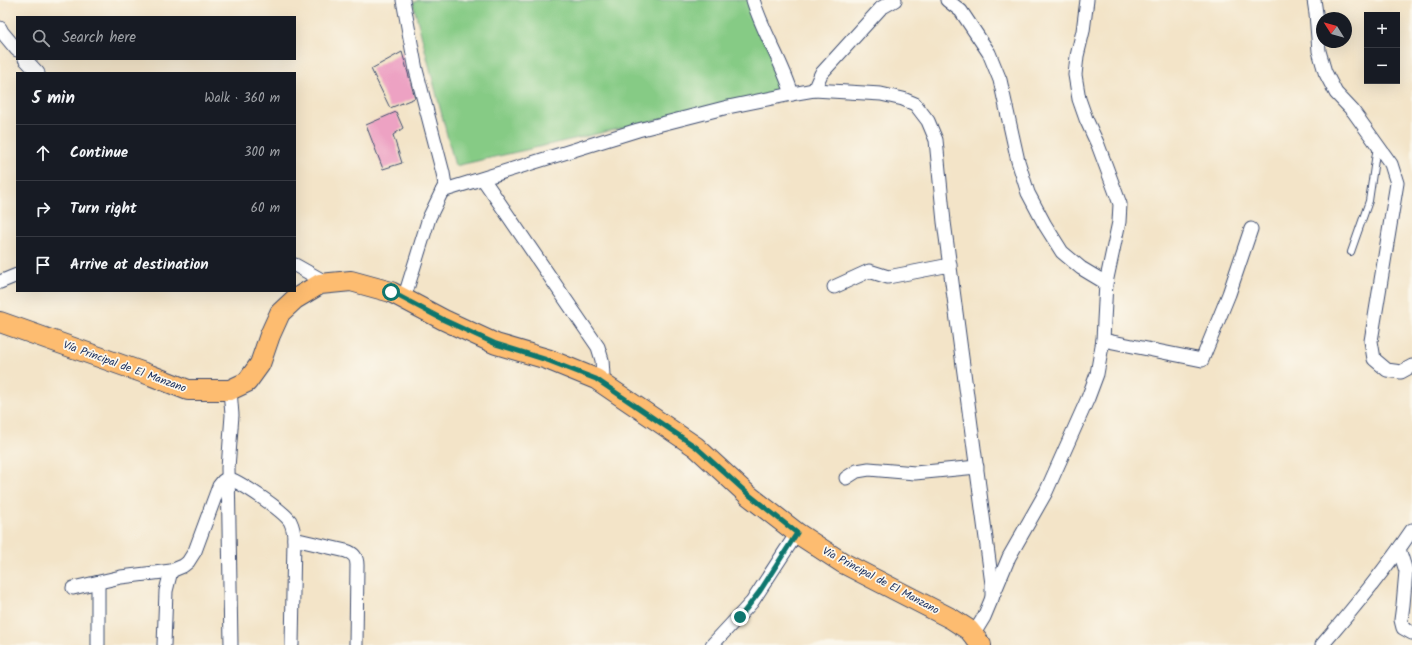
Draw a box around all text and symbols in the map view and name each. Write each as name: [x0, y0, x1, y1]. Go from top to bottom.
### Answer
north arrow: [1316, 12, 1352, 48]
map controls: [1364, 12, 1400, 84]
button: +: [1364, 12, 1400, 48]
search box: [16, 16, 296, 60]
text: Search here: [62, 26, 136, 50]
icon: search: [30, 27, 52, 49]
button: −: [1364, 48, 1400, 84]
text: 5 min: [32, 85, 75, 112]
text: Walk · 360 m: [204, 88, 280, 109]
text: Continue: [70, 141, 128, 165]
icon: ahead: [32, 142, 54, 164]
text: 300 m: [244, 142, 280, 163]
text: Turn right: [70, 197, 137, 221]
icon: right: [32, 198, 54, 220]
text: 60 m: [251, 198, 280, 219]
text: Arrive at destination: [70, 253, 209, 277]
icon: arrive: [32, 254, 54, 276]
route start: [382, 283, 400, 301]
street label: Vía Principal de El Manzano: [60, 336, 189, 398]
street label: Vía Principal de El Manzano: [819, 542, 942, 619]
route end: [731, 608, 749, 626]

